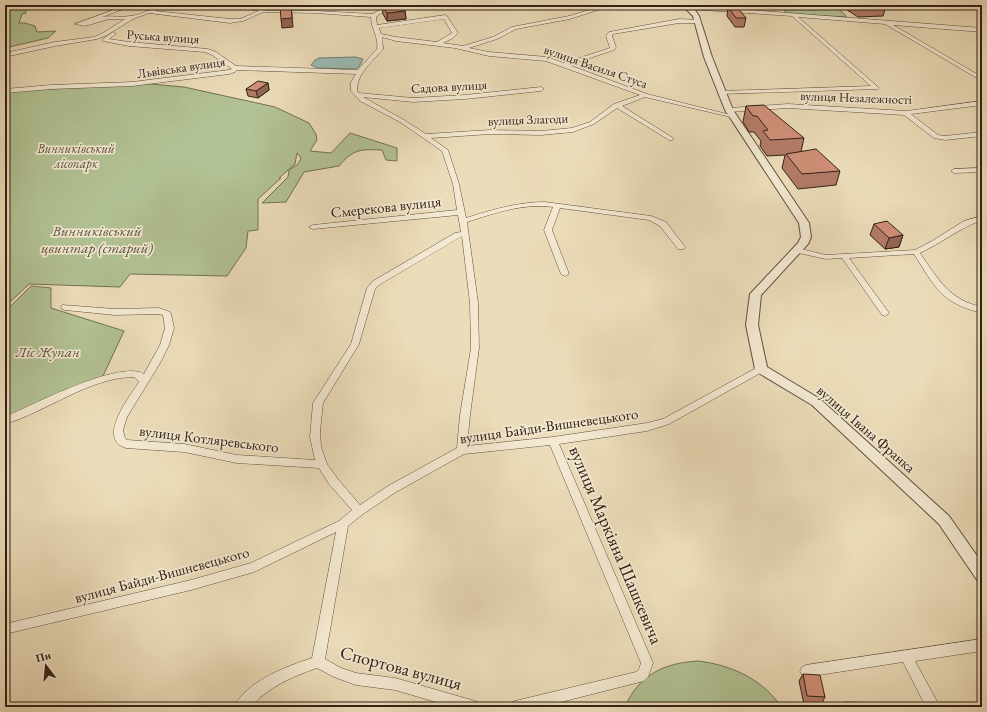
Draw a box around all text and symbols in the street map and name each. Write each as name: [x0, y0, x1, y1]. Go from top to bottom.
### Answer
street label: Руська вулиця: [126, 25, 200, 48]
street label: вулиця Василя Стуса: [542, 41, 651, 92]
street label: Львівська вулиця: [136, 53, 226, 82]
street label: Садова вулиця: [410, 76, 488, 97]
street label: вулиця Незалежності: [800, 87, 912, 108]
street label: вулиця Злагоди: [488, 110, 569, 129]
park label: Винниківський лісопарк: [36, 140, 115, 172]
street label: Смерекова вулиця: [330, 191, 442, 222]
park label: Винниківський цвинтар (старий): [41, 221, 153, 257]
park label: Ліс Жупан: [15, 342, 80, 361]
street label: вулиця Івана Франка: [813, 381, 920, 477]
street label: вулиця Байди-Вишневецького: [458, 404, 639, 447]
street label: вулиця Котляревського: [138, 421, 280, 456]
street label: вулиця Маркіяна Шашкевича: [564, 442, 669, 648]
street label: вулиця Байди-Вишневецького: [72, 542, 251, 607]
street label: Спортова вулиця: [338, 640, 464, 695]
north arrow: [26, 646, 66, 686]
text: Пн: [34, 647, 53, 665]

